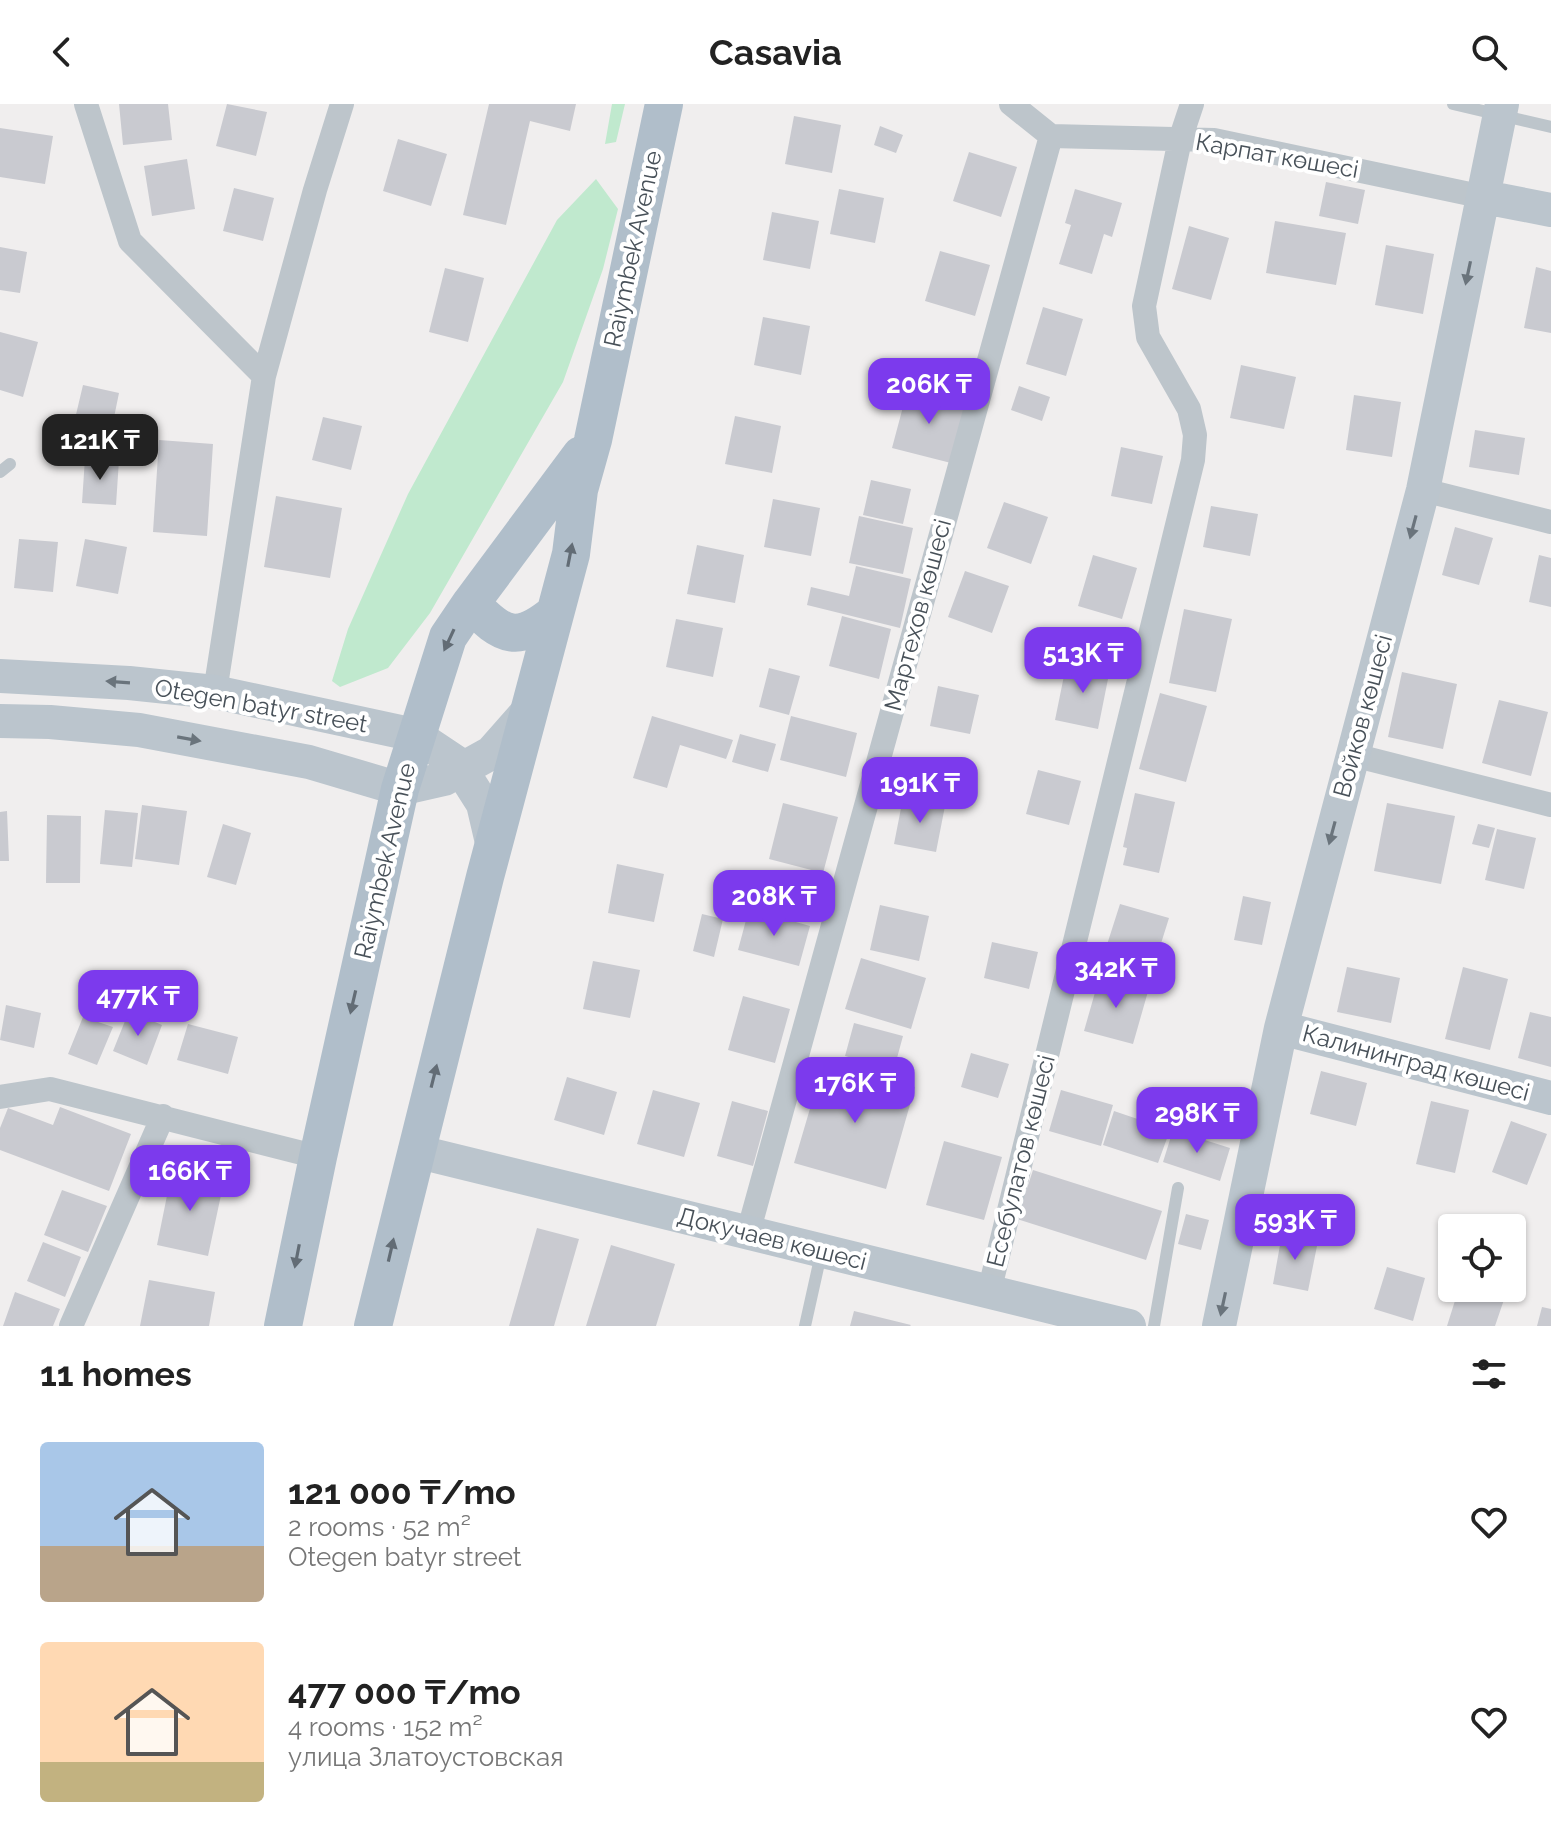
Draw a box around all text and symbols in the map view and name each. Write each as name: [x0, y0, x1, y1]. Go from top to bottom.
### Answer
icon: back: [40, 30, 84, 74]
icon: search: [1467, 30, 1511, 74]
text: Casavia: [709, 31, 842, 73]
street label: Карпат көшесі: [1193, 127, 1361, 184]
street label: Raiymbek Avenue: [598, 148, 667, 350]
one-way arrow: [1461, 261, 1474, 286]
pin: 206K ₸: [864, 358, 994, 426]
text: 206K ₸: [886, 369, 972, 399]
pin: 121K ₸: [35, 414, 165, 482]
text: 121K ₸: [60, 425, 140, 455]
one-way arrow: [1407, 515, 1419, 540]
street label: Мартехов көшесі: [878, 516, 957, 714]
one-way arrow: [564, 542, 577, 567]
pin: 513K ₸: [1018, 627, 1148, 695]
one-way arrow: [442, 628, 456, 651]
street label: Войков көшесі: [1327, 631, 1398, 800]
text: 513K ₸: [1042, 638, 1124, 668]
street label: Otegen batyr street: [152, 673, 370, 739]
one-way arrow: [105, 675, 130, 688]
one-way arrow: [177, 734, 202, 746]
pin: 191K ₸: [855, 757, 985, 825]
street label: Raiymbek Avenue: [348, 760, 421, 962]
text: 191K ₸: [880, 768, 960, 798]
one-way arrow: [1326, 820, 1338, 845]
pin: 208K ₸: [709, 870, 839, 938]
text: 208K ₸: [731, 881, 817, 911]
pin: 342K ₸: [1051, 942, 1181, 1010]
text: 342K ₸: [1074, 953, 1158, 983]
pin: 477K ₸: [73, 970, 203, 1038]
text: 477K ₸: [96, 981, 180, 1011]
one-way arrow: [346, 990, 359, 1015]
street label: Калининград көшесі: [1299, 1018, 1533, 1107]
street label: Есебулатов көшесі: [980, 1052, 1061, 1270]
pin: 176K ₸: [790, 1057, 920, 1125]
one-way arrow: [429, 1063, 441, 1088]
text: 176K ₸: [814, 1068, 896, 1098]
pin: 298K ₸: [1132, 1087, 1262, 1155]
text: 298K ₸: [1154, 1098, 1240, 1128]
pin: 166K ₸: [125, 1145, 255, 1213]
text: 166K ₸: [148, 1156, 232, 1186]
pin: 593K ₸: [1230, 1194, 1360, 1262]
street label: Докучаев көшесі: [674, 1201, 870, 1276]
text: 593K ₸: [1253, 1205, 1337, 1235]
map controls: [1438, 1214, 1526, 1302]
button: locate: [1438, 1214, 1526, 1302]
one-way arrow: [386, 1237, 398, 1262]
one-way arrow: [291, 1244, 303, 1269]
one-way arrow: [1216, 1292, 1229, 1317]
icon: filters: [1467, 1352, 1511, 1396]
text: 11 homes: [40, 1354, 192, 1394]
text: 121 000 ₸/mo: [288, 1472, 516, 1512]
icon: home: [104, 1474, 200, 1570]
icon: heart: [1467, 1500, 1511, 1544]
text: 2 rooms · 52 m²: [288, 1512, 471, 1542]
text: Otegen batyr street: [288, 1542, 522, 1572]
text: 477 000 ₸/mo: [288, 1672, 521, 1712]
icon: home: [104, 1674, 200, 1770]
icon: heart: [1467, 1700, 1511, 1744]
text: 4 rooms · 152 m²: [288, 1712, 483, 1742]
text: улица Златоустовская: [288, 1742, 564, 1772]

